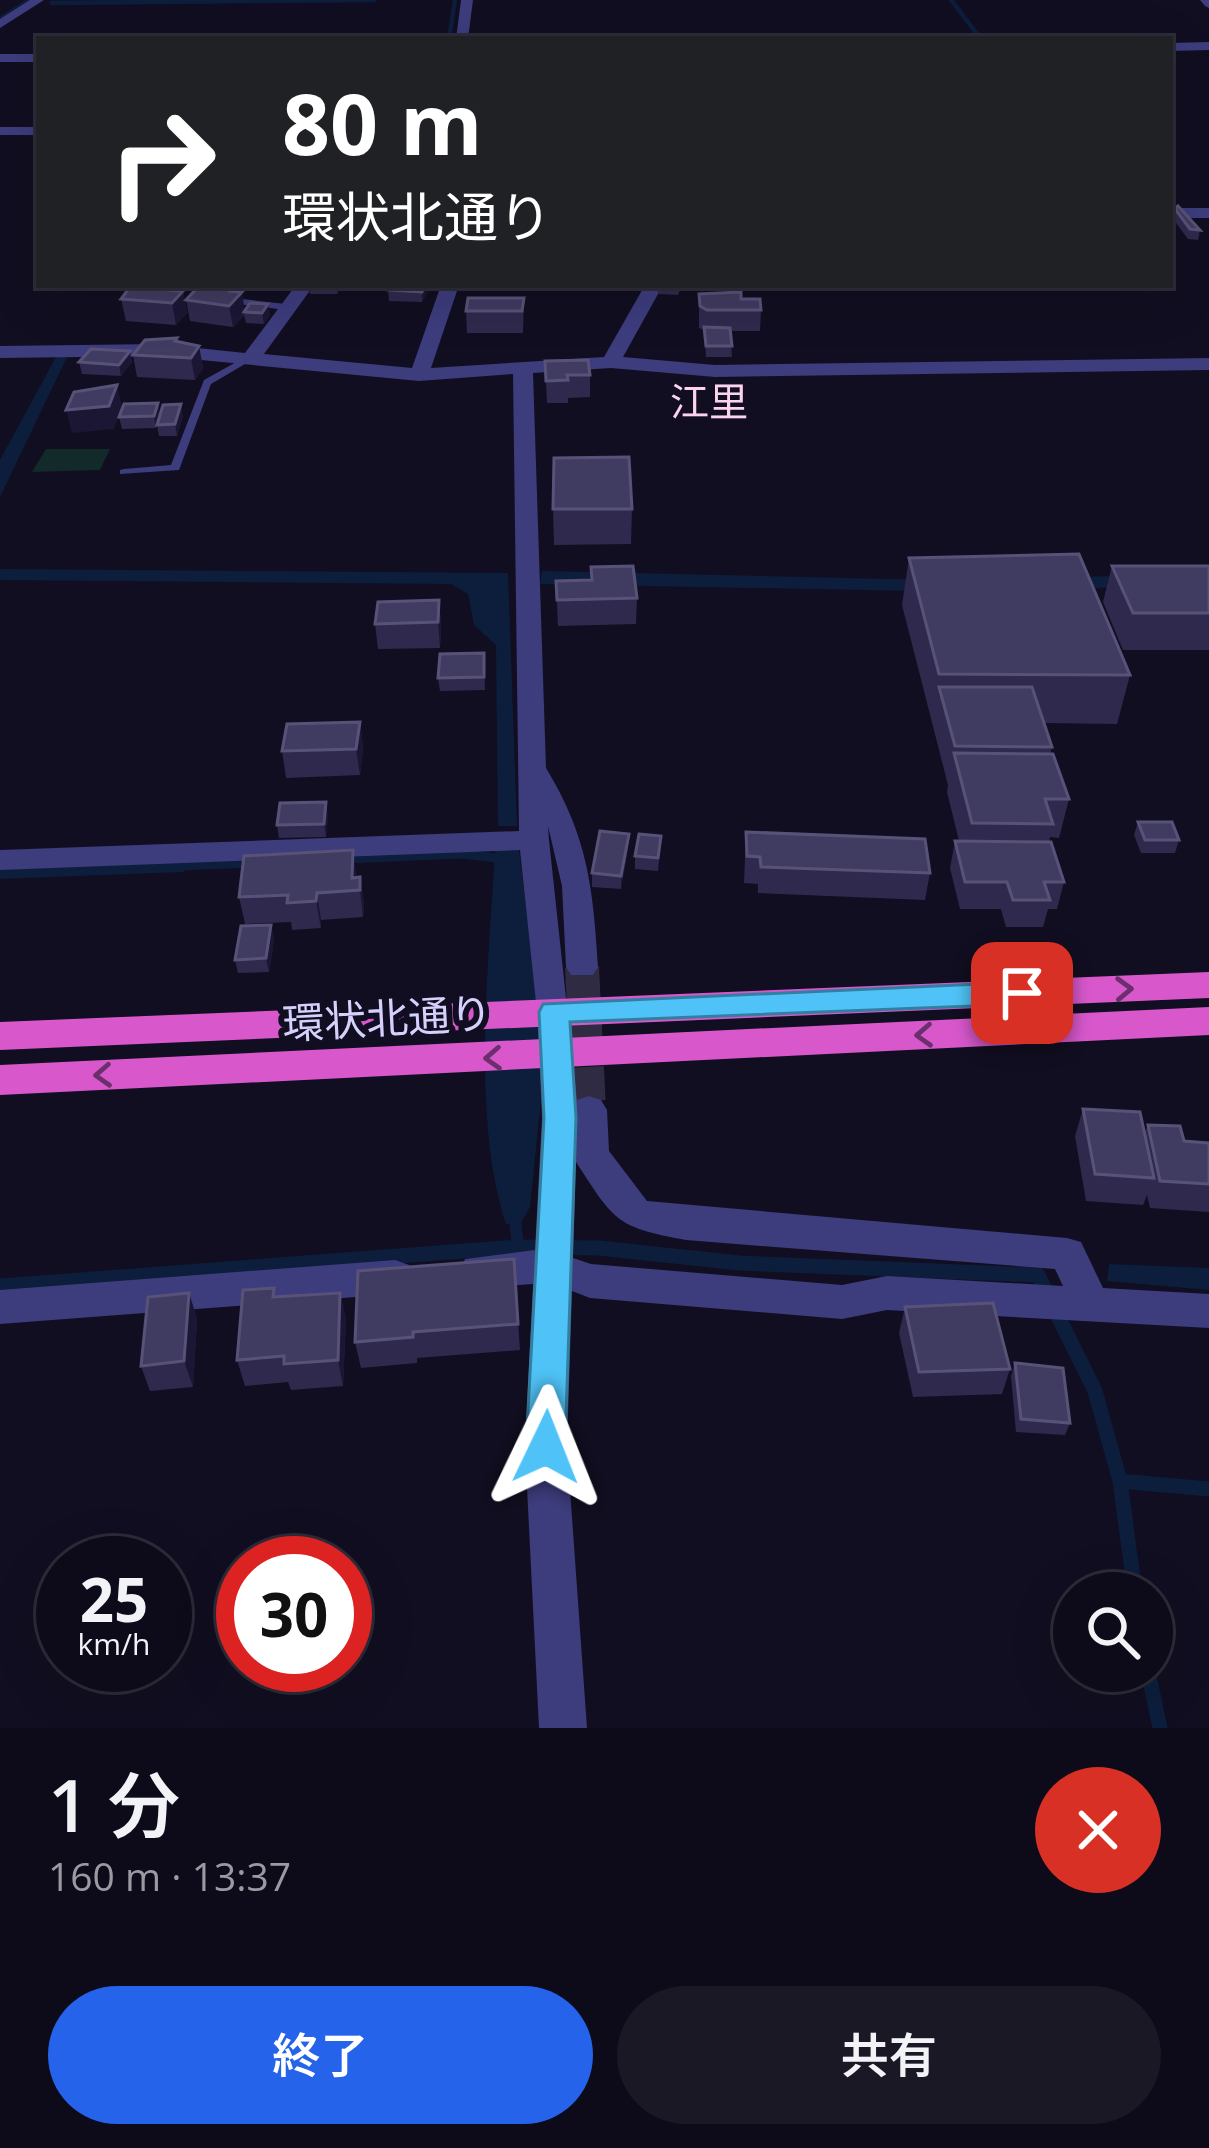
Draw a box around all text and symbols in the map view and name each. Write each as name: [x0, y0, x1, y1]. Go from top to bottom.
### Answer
text: 80 m: [282, 65, 482, 180]
icon: right: [84, 84, 240, 240]
text: 環状北通り: [282, 179, 552, 253]
district label: 江里: [670, 374, 748, 427]
pin: [971, 942, 1073, 1044]
icon: arrive: [989, 960, 1055, 1026]
one-way arrow: [1115, 976, 1134, 1002]
street label: 環状北通り: [281, 983, 493, 1051]
one-way arrow: [914, 1022, 933, 1048]
one-way arrow: [483, 1045, 502, 1071]
one-way arrow: [93, 1062, 112, 1088]
position arrow: [483, 1384, 609, 1510]
speed limit sign: 30: [216, 1536, 372, 1692]
text: 25: [80, 1558, 148, 1640]
map controls: [1053, 1572, 1173, 1692]
button: search: [1053, 1572, 1173, 1692]
text: km/h: [78, 1623, 150, 1664]
text: 1 分: [48, 1755, 180, 1853]
button: close: [1035, 1767, 1161, 1893]
text: 160 m · 13:37: [48, 1849, 291, 1902]
button: 終了: [48, 1986, 593, 2124]
button: 共有: [617, 1986, 1161, 2124]

